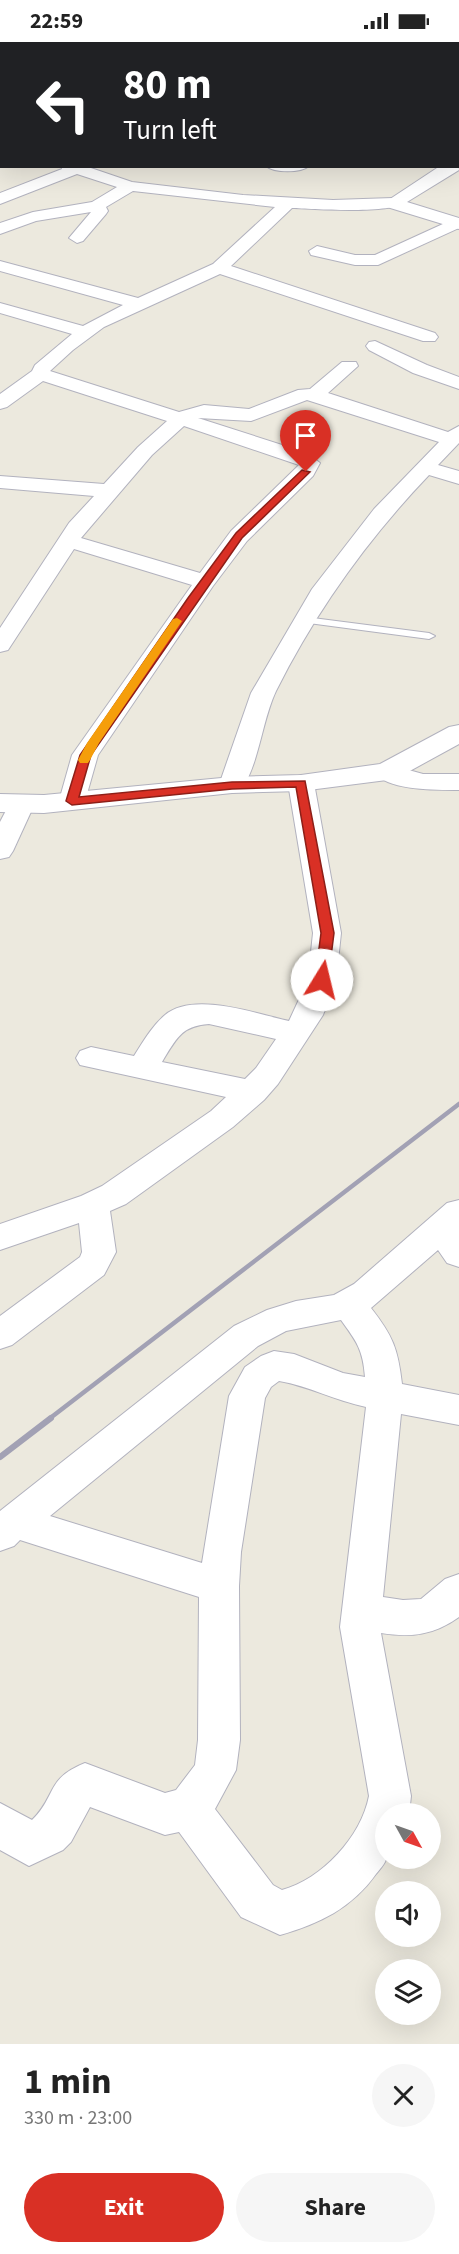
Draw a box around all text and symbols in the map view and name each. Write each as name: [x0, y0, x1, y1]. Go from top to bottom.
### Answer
text: 22:59: [30, 5, 83, 37]
text: 80 m: [123, 55, 212, 115]
icon: left: [24, 66, 102, 144]
text: Turn left: [123, 111, 217, 150]
pin: [280, 410, 331, 472]
icon: arrive: [289, 419, 322, 452]
position arrow: [290, 948, 354, 1012]
north arrow: [375, 1803, 441, 1869]
map controls: [375, 1803, 441, 2025]
button: sound: [375, 1881, 441, 1947]
button: layers: [375, 1959, 441, 2025]
text: 1 min: [24, 2056, 112, 2107]
button: close: [372, 2064, 435, 2127]
text: 330 m · 23:00: [24, 2104, 132, 2132]
button: Exit: [24, 2173, 224, 2242]
button: Share: [236, 2173, 435, 2242]

